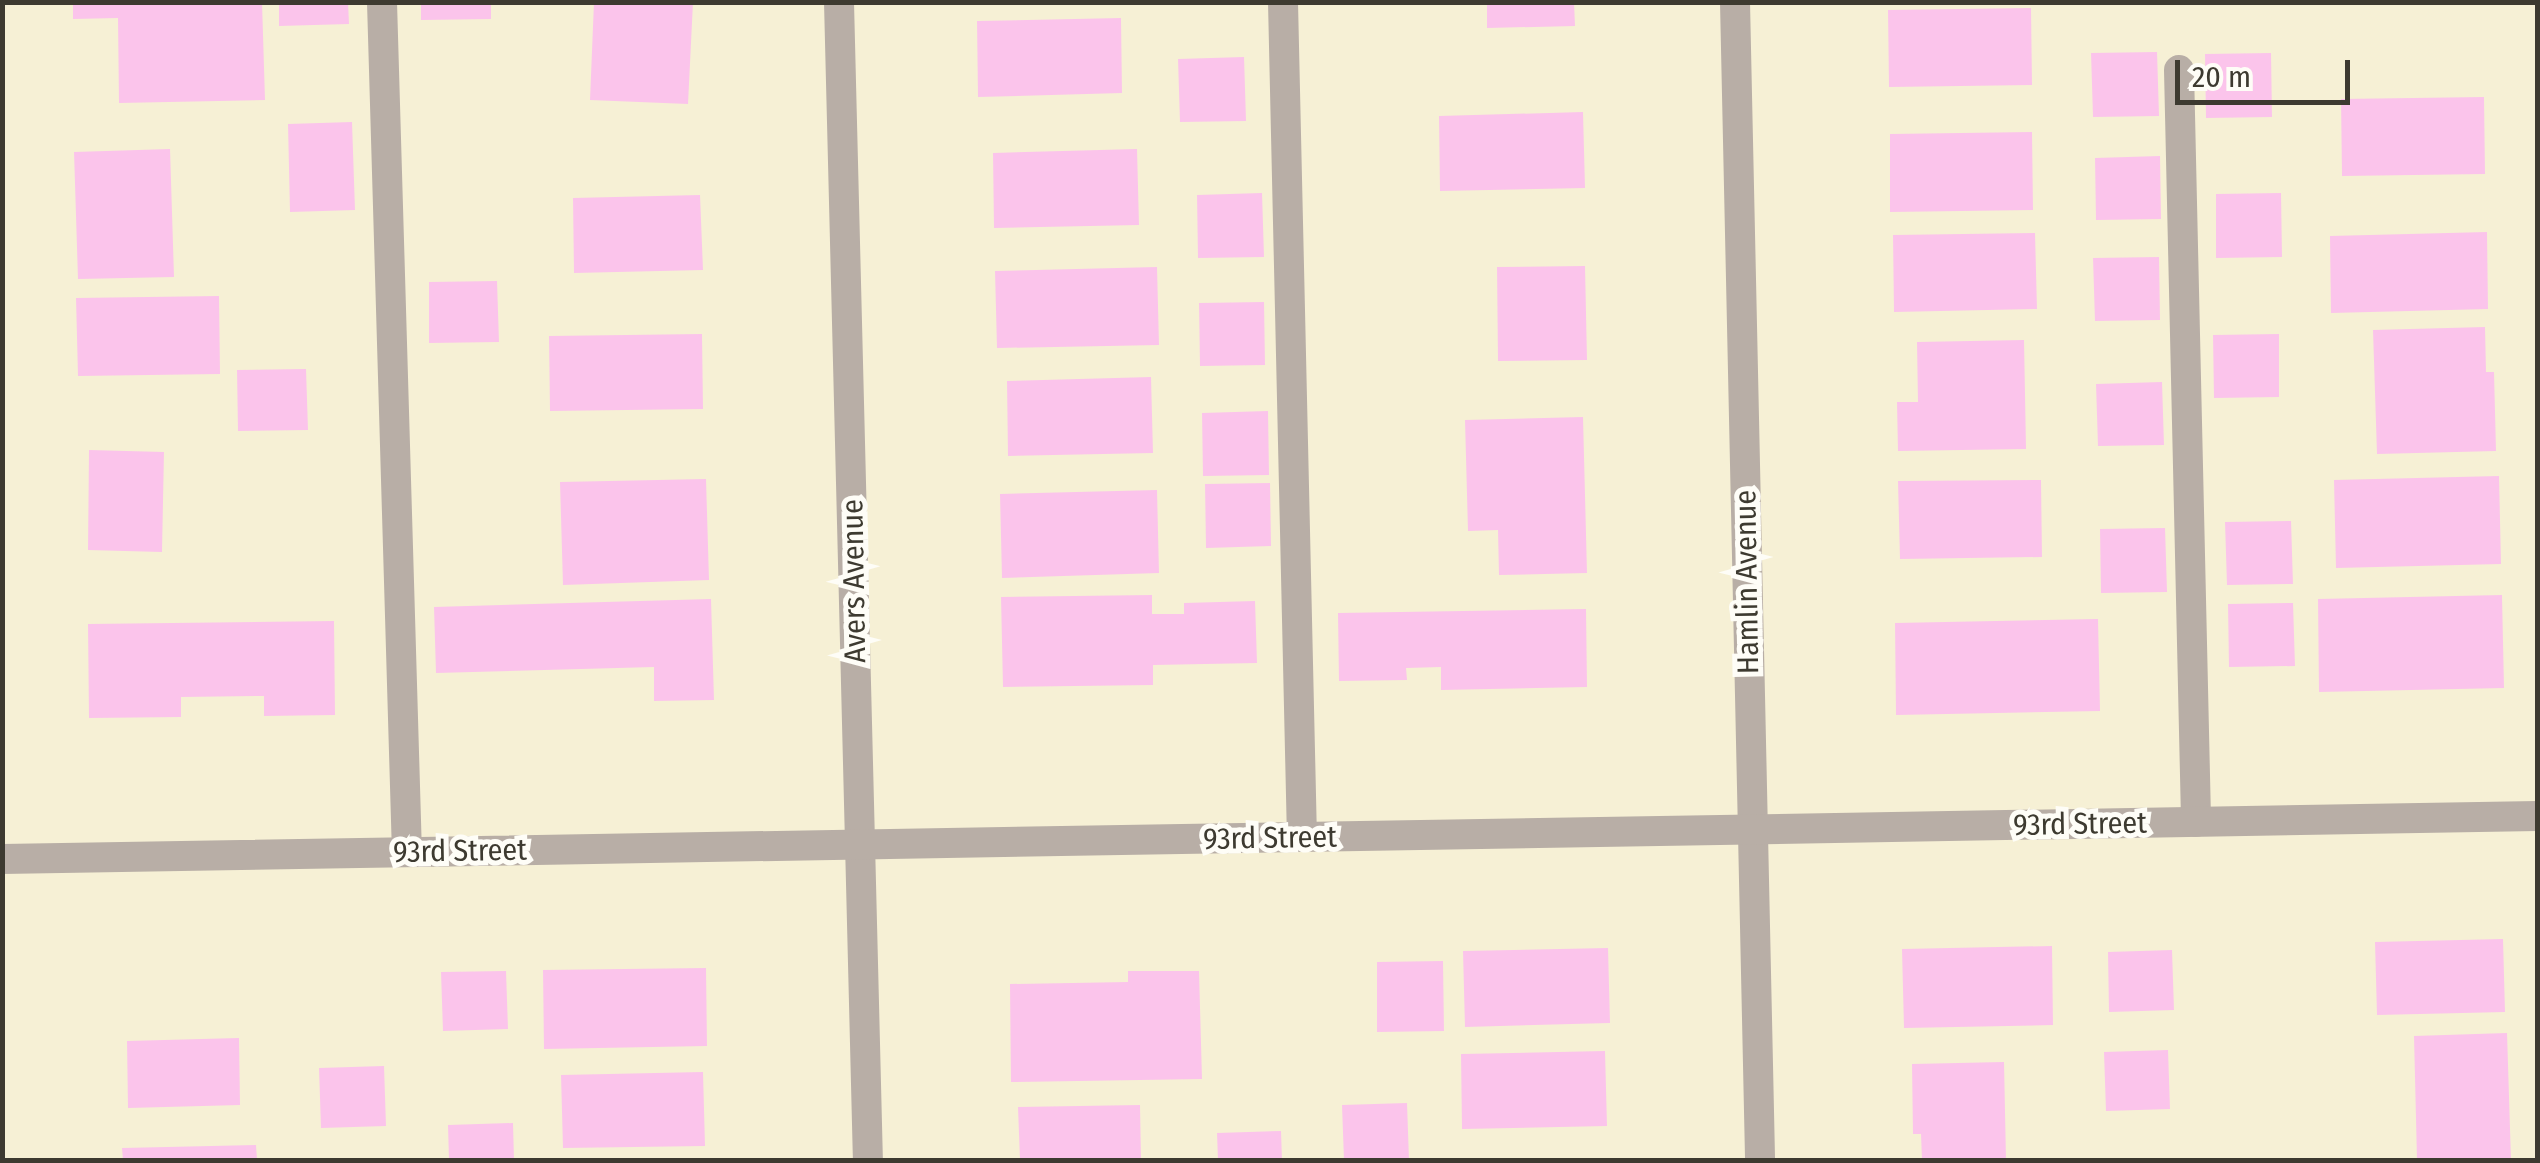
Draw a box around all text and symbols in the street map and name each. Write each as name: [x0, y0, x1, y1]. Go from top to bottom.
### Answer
scale bar: [2180, 40, 2355, 102]
text: 20 m: [2192, 59, 2251, 95]
street label: Hamlin Avenue: [1727, 489, 1767, 675]
street label: Avers Avenue: [835, 499, 873, 663]
street label: 93rd Street: [2013, 805, 2147, 843]
street label: 93rd Street: [1203, 819, 1337, 857]
street label: 93rd Street: [393, 832, 527, 870]

